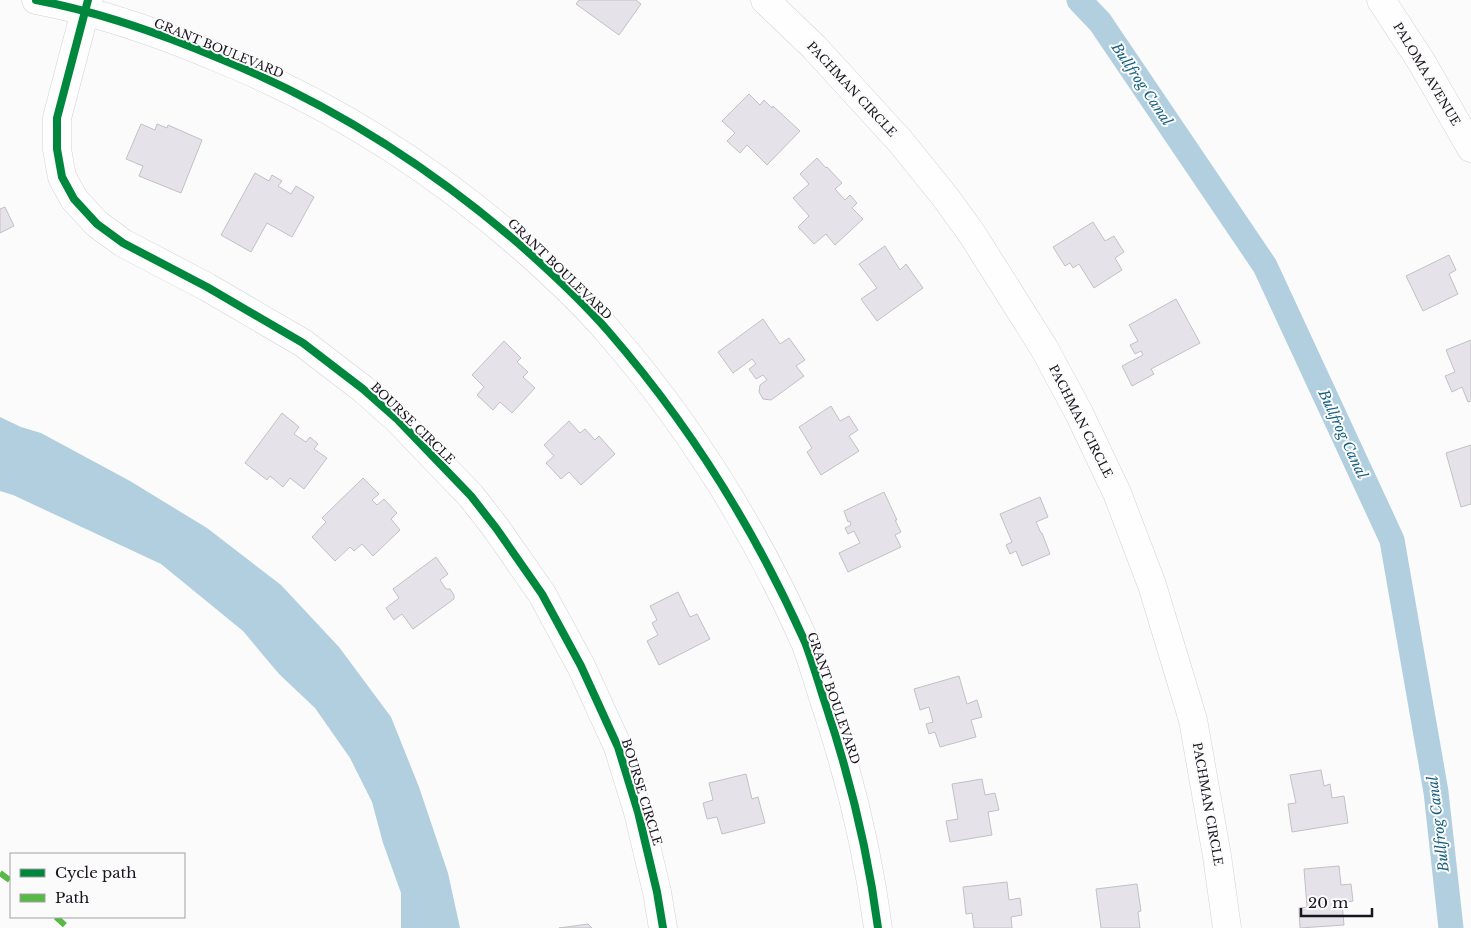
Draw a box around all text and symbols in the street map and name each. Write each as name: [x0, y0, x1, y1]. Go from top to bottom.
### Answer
street label: GRANT BOULEVARD: [152, 15, 286, 81]
street label: PALOMA AVENUE: [1390, 20, 1464, 129]
street label: PACHMAN CIRCLE: [804, 38, 900, 140]
water label: Bullfrog Canal: [1107, 38, 1177, 129]
street label: GRANT BOULEVARD: [505, 215, 615, 323]
street label: PACHMAN CIRCLE: [1046, 362, 1116, 480]
street label: BOURSE CIRCLE: [368, 379, 458, 467]
water label: Bullfrog Canal: [1314, 386, 1372, 482]
street label: GRANT BOULEVARD: [804, 630, 864, 766]
street label: BOURSE CIRCLE: [619, 737, 665, 848]
street label: PACHMAN CIRCLE: [1190, 741, 1226, 867]
water label: Bullfrog Canal: [1423, 775, 1453, 874]
legend: [10, 853, 185, 918]
text: Cycle path: [55, 863, 137, 882]
scale bar: [1301, 886, 1372, 918]
text: Path: [55, 888, 89, 907]
text: 20 m: [1308, 893, 1348, 912]

